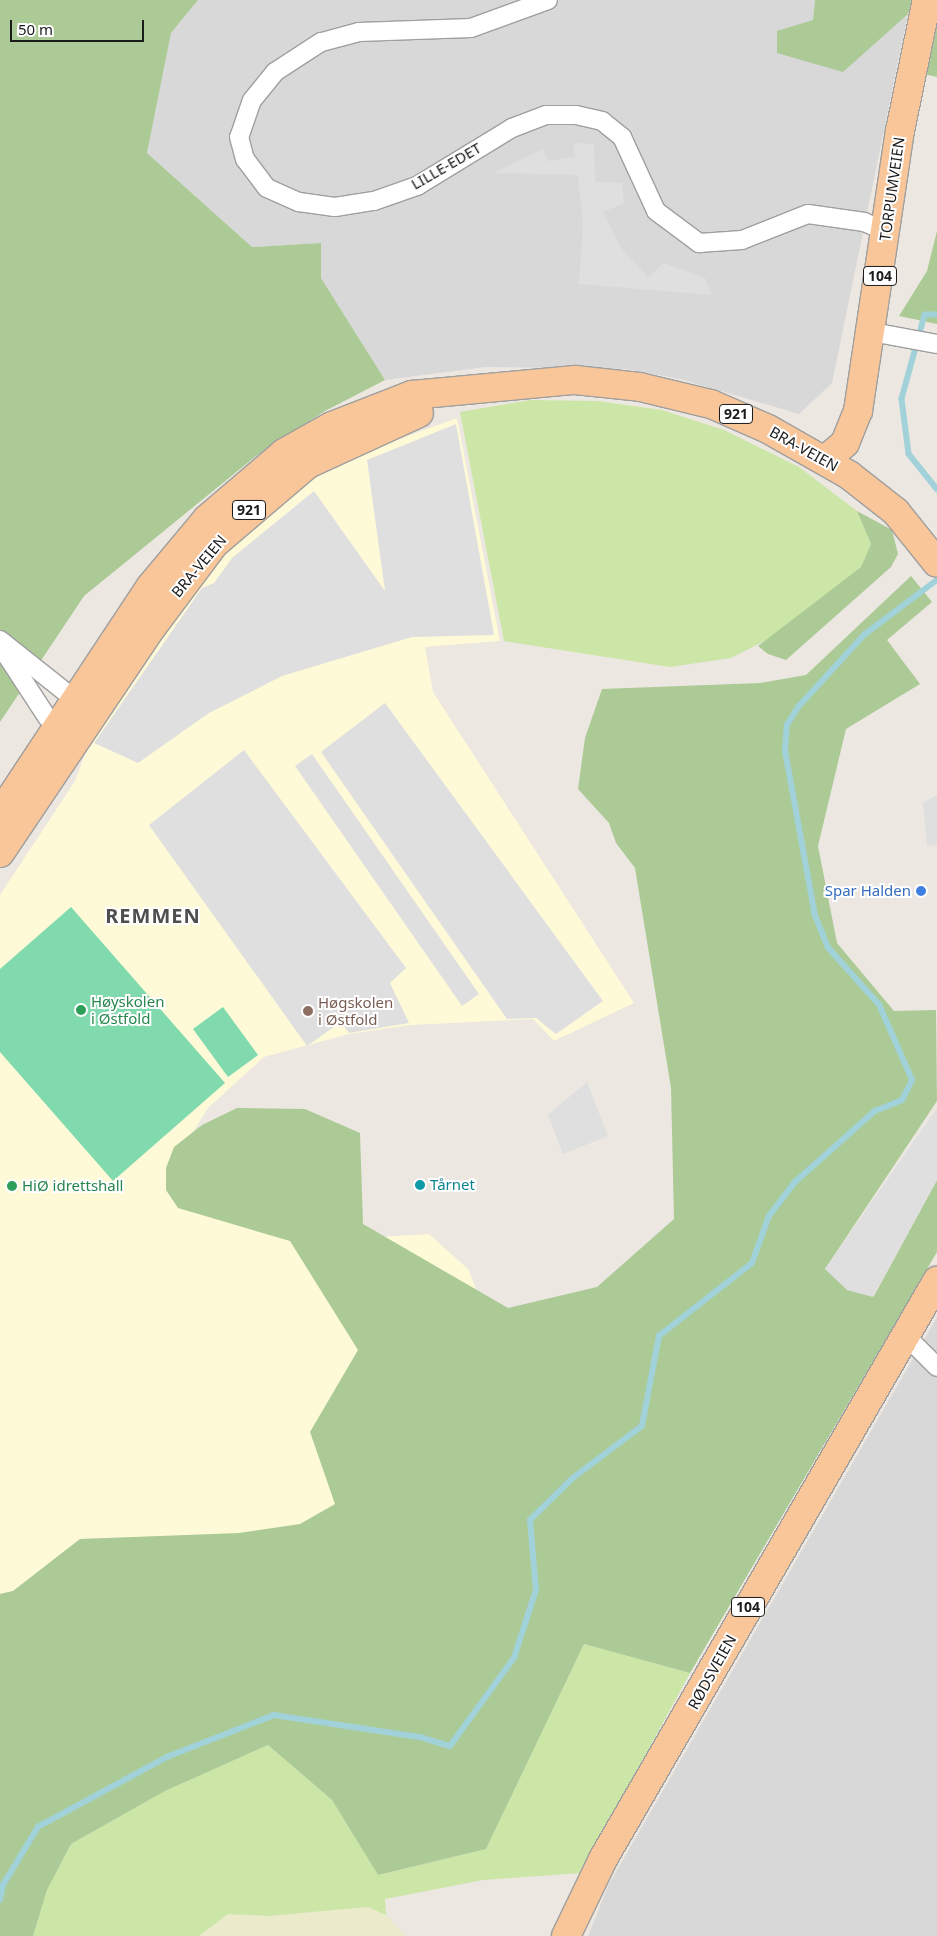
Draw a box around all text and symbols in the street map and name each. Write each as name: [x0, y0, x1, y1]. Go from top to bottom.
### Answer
scale bar: [12, 10, 146, 42]
text: 50 m: [18, 19, 53, 39]
street label: TORPUMVEIEN: [876, 136, 908, 242]
street label: LILLE-EDET: [408, 139, 484, 193]
road number: 104: [862, 264, 898, 288]
road number: 921: [718, 402, 754, 426]
street label: BRA-VEIEN: [767, 423, 841, 475]
road number: 921: [232, 498, 266, 522]
street label: BRA-VEIEN: [168, 531, 230, 601]
place label: Spar Halden: [825, 882, 911, 900]
marker: Spar Halden: [915, 885, 927, 897]
district label: REMMEN: [105, 903, 201, 927]
place label: Høyskolen i Østfold: [91, 992, 164, 1027]
place label: Høgskolen i Østfold: [318, 993, 393, 1028]
marker: Høyskolen i Østfold: [75, 1004, 87, 1016]
marker: Høgskolen i Østfold: [302, 1005, 314, 1017]
place label: Tårnet: [430, 1176, 475, 1194]
place label: HiØ idrettshall: [22, 1177, 123, 1195]
marker: Tårnet: [414, 1179, 426, 1191]
marker: HiØ idrettshall: [6, 1180, 18, 1192]
road number: 104: [730, 1595, 766, 1618]
street label: RØDSVEIEN: [684, 1632, 740, 1712]

